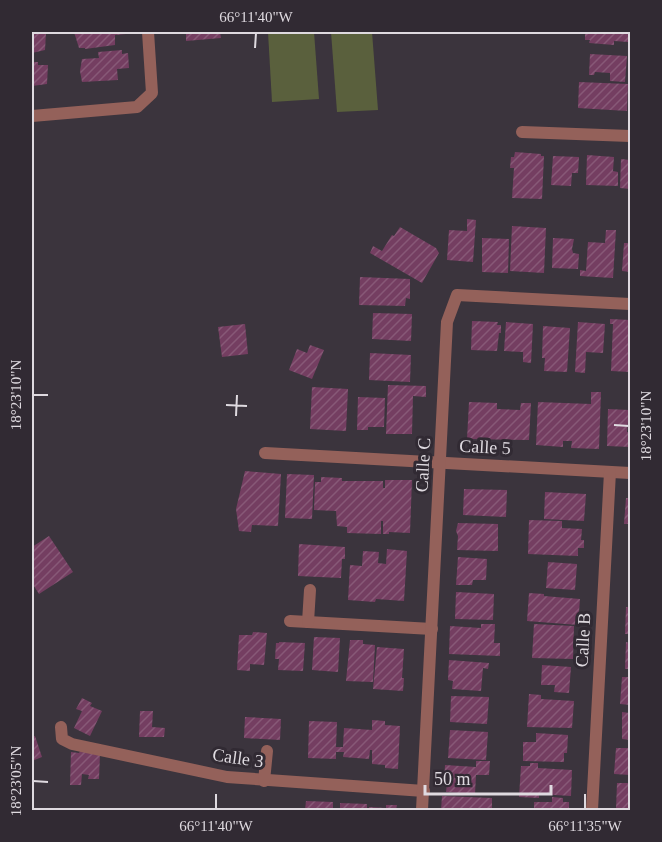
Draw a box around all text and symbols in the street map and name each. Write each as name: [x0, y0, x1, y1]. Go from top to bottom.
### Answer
text: 66°11'40"W: [219, 9, 294, 25]
text: 18°23'10"N: [8, 360, 24, 430]
text: 18°23'10"N: [638, 391, 654, 461]
street label: Calle 5: [459, 436, 511, 458]
street label: Calle C: [412, 437, 434, 493]
street label: Calle B: [572, 612, 594, 668]
street label: Calle 3: [211, 745, 265, 771]
text: 18°23'05"N: [8, 746, 24, 816]
scale bar: [425, 758, 551, 796]
text: 50 m: [434, 769, 471, 789]
text: 66°11'40"W: [179, 818, 254, 834]
text: 66°11'35"W: [548, 818, 623, 834]

